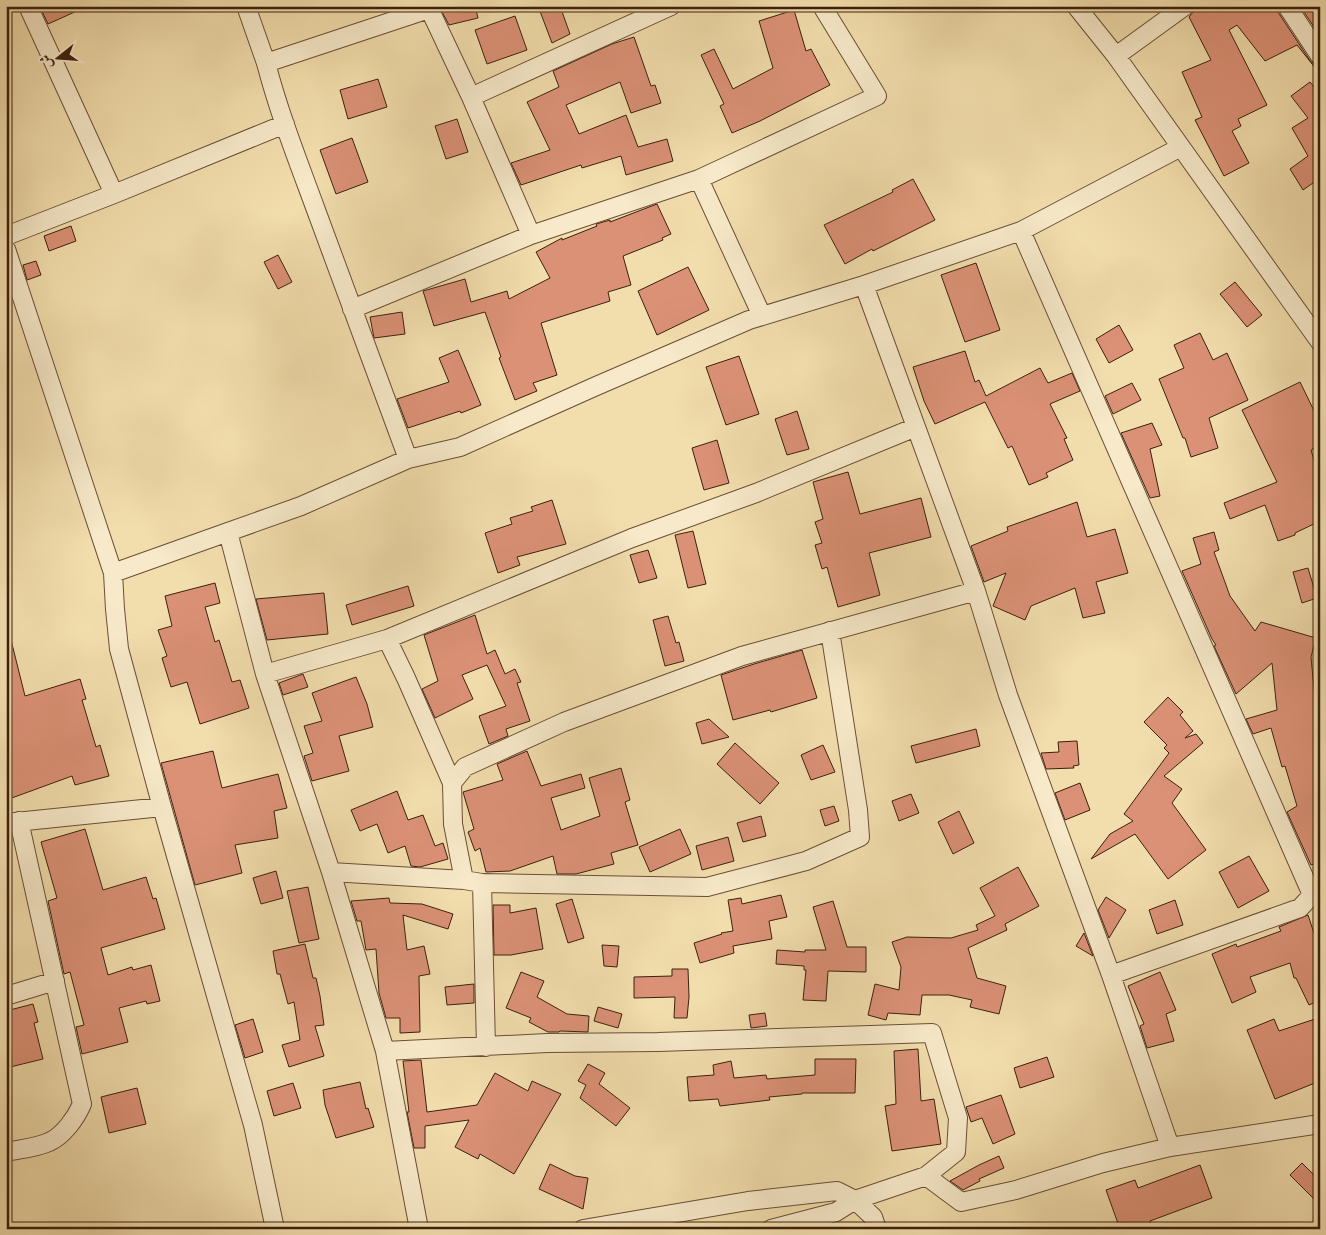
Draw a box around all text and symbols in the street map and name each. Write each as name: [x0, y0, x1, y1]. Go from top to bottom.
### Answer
north arrow: [32, 32, 82, 82]
text: ش: [36, 52, 56, 71]

